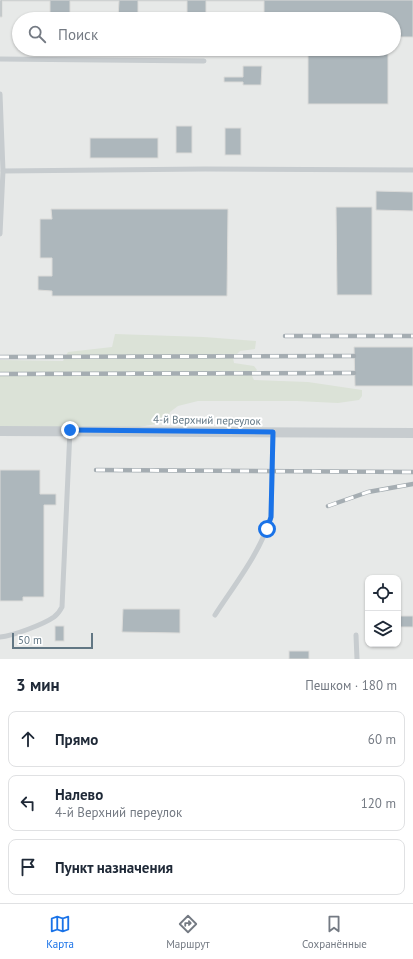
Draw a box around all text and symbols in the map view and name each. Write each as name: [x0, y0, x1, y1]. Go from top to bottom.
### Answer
search box: [12, 12, 401, 56]
icon: search: [26, 23, 48, 45]
text: Поиск: [58, 25, 98, 44]
street label: 4-й Верхний переулок: [153, 412, 262, 428]
route end: [61, 421, 79, 439]
route start: [258, 520, 276, 538]
map controls: [365, 575, 401, 647]
button: locate: [365, 575, 401, 611]
button: layers: [365, 611, 401, 647]
scale bar: [12, 631, 93, 650]
text: 50 m: [18, 633, 42, 647]
text: 3 мин: [16, 674, 60, 696]
text: Пешком · 180 m: [305, 677, 397, 694]
icon: ahead: [17, 728, 39, 750]
text: Прямо: [55, 730, 98, 749]
text: 60 m: [368, 731, 396, 748]
text: Налево: [55, 785, 103, 804]
icon: left: [17, 792, 39, 814]
text: 120 m: [361, 795, 396, 812]
text: 4-й Верхний переулок: [55, 804, 182, 821]
icon: arrive: [17, 856, 39, 878]
text: Пункт назначения: [55, 858, 173, 877]
tab: Карта: [46, 913, 74, 951]
tab: Маршрут: [166, 913, 210, 951]
tab: Сохранённые: [302, 913, 367, 951]

